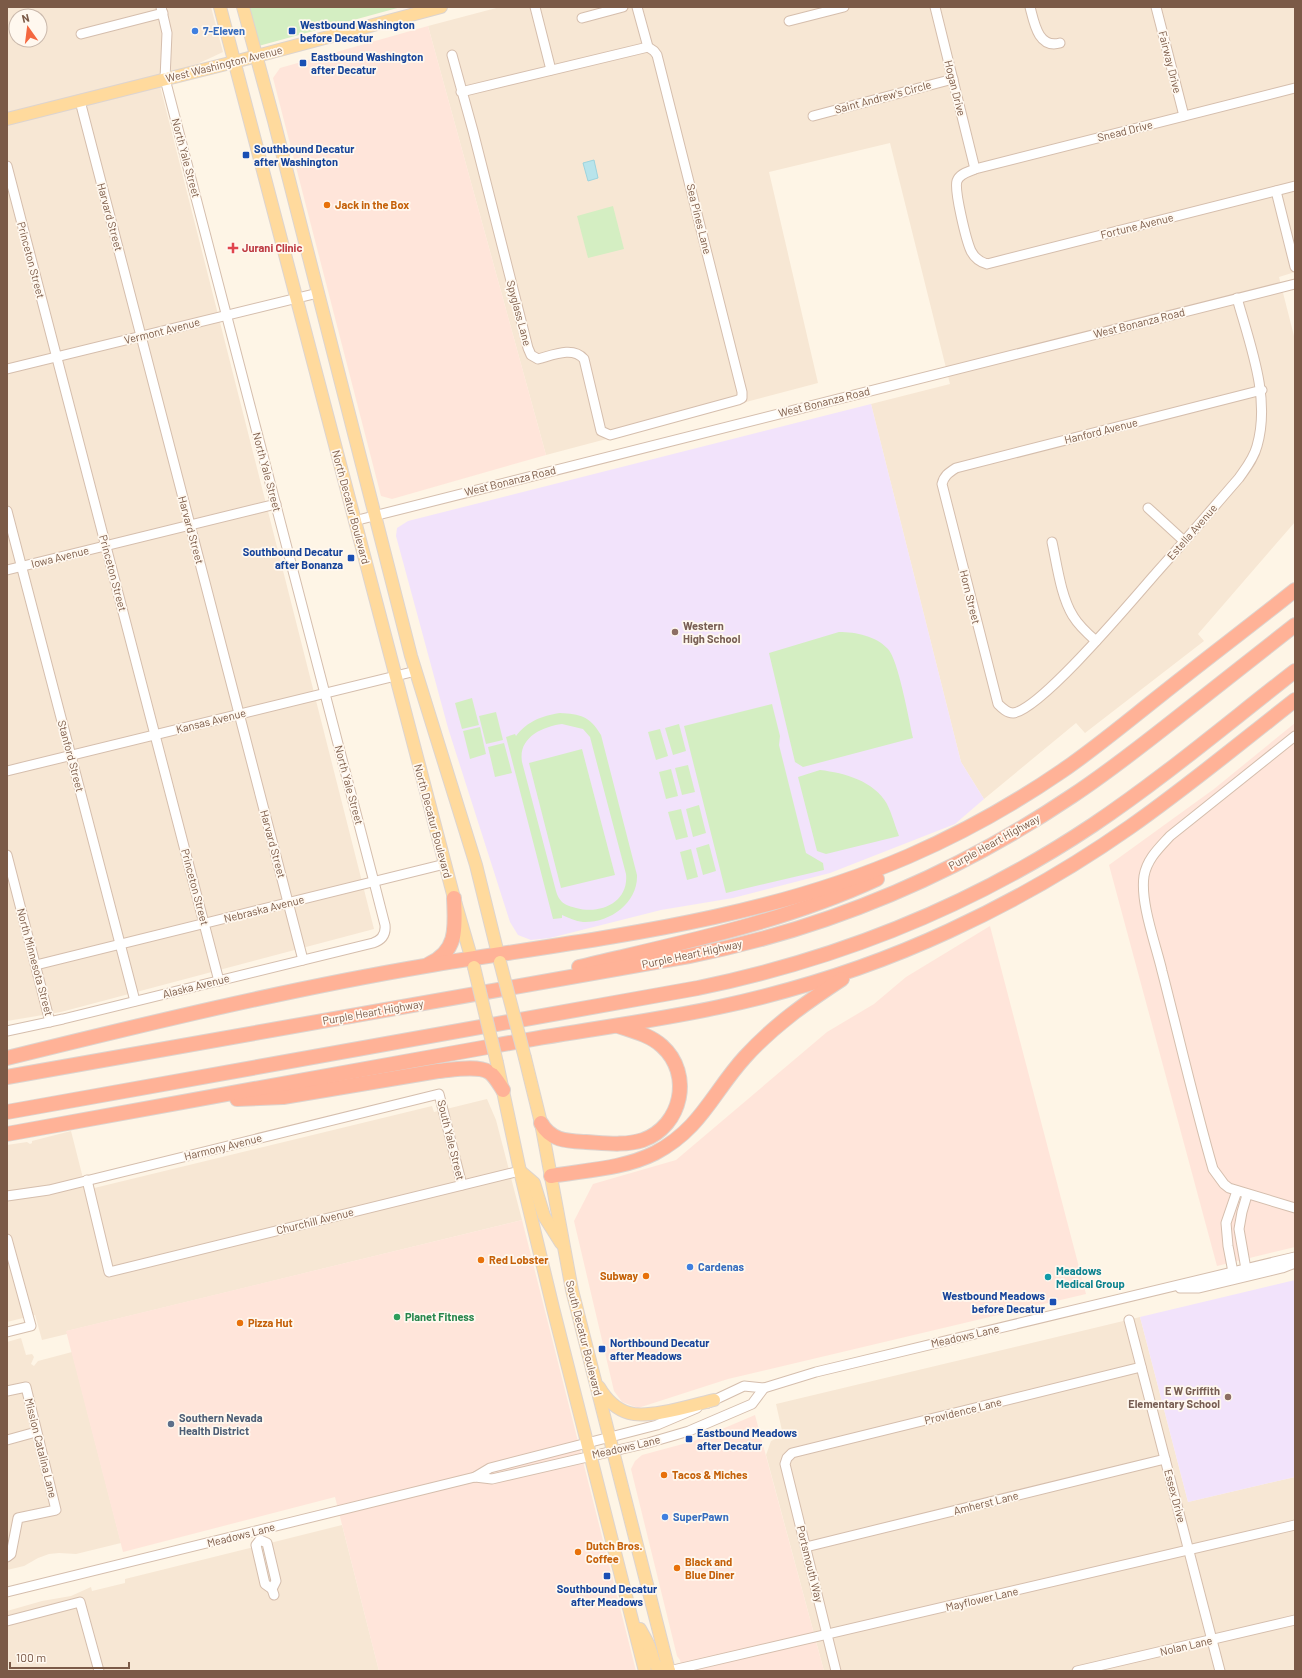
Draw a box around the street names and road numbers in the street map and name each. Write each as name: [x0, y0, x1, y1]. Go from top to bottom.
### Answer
street label: Fairway Drive: [1156, 29, 1185, 95]
street label: West Washington Avenue: [164, 43, 284, 84]
street label: Hogan Drive: [942, 58, 969, 117]
street label: Saint Andrew's Circle: [833, 77, 933, 116]
street label: North Yale Street: [170, 117, 203, 199]
street label: Snead Drive: [1096, 117, 1154, 144]
street label: Harvard Street: [95, 181, 126, 252]
street label: Sea Pines Lane: [684, 182, 715, 256]
street label: Fortune Avenue: [1099, 210, 1175, 241]
street label: Princeton Street: [15, 220, 48, 300]
street label: Spyglass Lane: [504, 279, 535, 347]
street label: West Bonanza Road: [1092, 305, 1186, 340]
street label: Vermont Avenue: [123, 315, 201, 346]
street label: West Bonanza Road: [777, 384, 871, 419]
street label: Hanford Avenue: [1063, 415, 1139, 446]
street label: North Yale Street: [251, 431, 284, 513]
street label: North Decatur Boulevard: [330, 448, 373, 565]
street label: West Bonanza Road: [463, 463, 557, 498]
street label: Harvard Street: [176, 494, 207, 565]
street label: Estella Avenue: [1164, 501, 1219, 562]
street label: Princeton Street: [97, 533, 130, 613]
street label: Iowa Avenue: [30, 543, 90, 570]
street label: Horn Street: [957, 568, 983, 625]
street label: Kansas Avenue: [175, 706, 247, 735]
street label: Stanford Street: [56, 719, 87, 793]
street label: North Yale Street: [333, 744, 366, 826]
street label: North Decatur Boulevard: [412, 762, 455, 879]
street label: Harvard Street: [258, 808, 289, 879]
street label: Purple Heart Highway: [946, 811, 1042, 872]
street label: Princeton Street: [179, 847, 212, 927]
street label: Nebraska Avenue: [222, 892, 306, 925]
street label: North Minnesota Street: [15, 907, 56, 1017]
street label: Purple Heart Highway: [641, 937, 743, 970]
street label: Alaska Avenue: [161, 971, 231, 1000]
street label: Purple Heart Highway: [321, 996, 424, 1027]
street label: South Yale Street: [435, 1098, 468, 1181]
street label: Harmony Avenue: [183, 1131, 263, 1162]
street label: Churchill Avenue: [275, 1205, 355, 1236]
street label: South Decatur Boulevard: [564, 1279, 605, 1397]
street label: Meadows Lane: [929, 1321, 1000, 1350]
street label: Providence Lane: [923, 1395, 1003, 1426]
street label: Mission Catalina Lane: [23, 1397, 60, 1499]
street label: Meadows Lane: [590, 1432, 661, 1461]
street label: Essex Drive: [1162, 1468, 1189, 1524]
street label: Amherst Lane: [952, 1488, 1020, 1517]
street label: Meadows Lane: [205, 1520, 276, 1549]
street label: Portsmouth Way: [795, 1524, 826, 1604]
street label: Mayflower Lane: [944, 1584, 1020, 1613]
street label: Nolan Lane: [1158, 1633, 1213, 1658]

